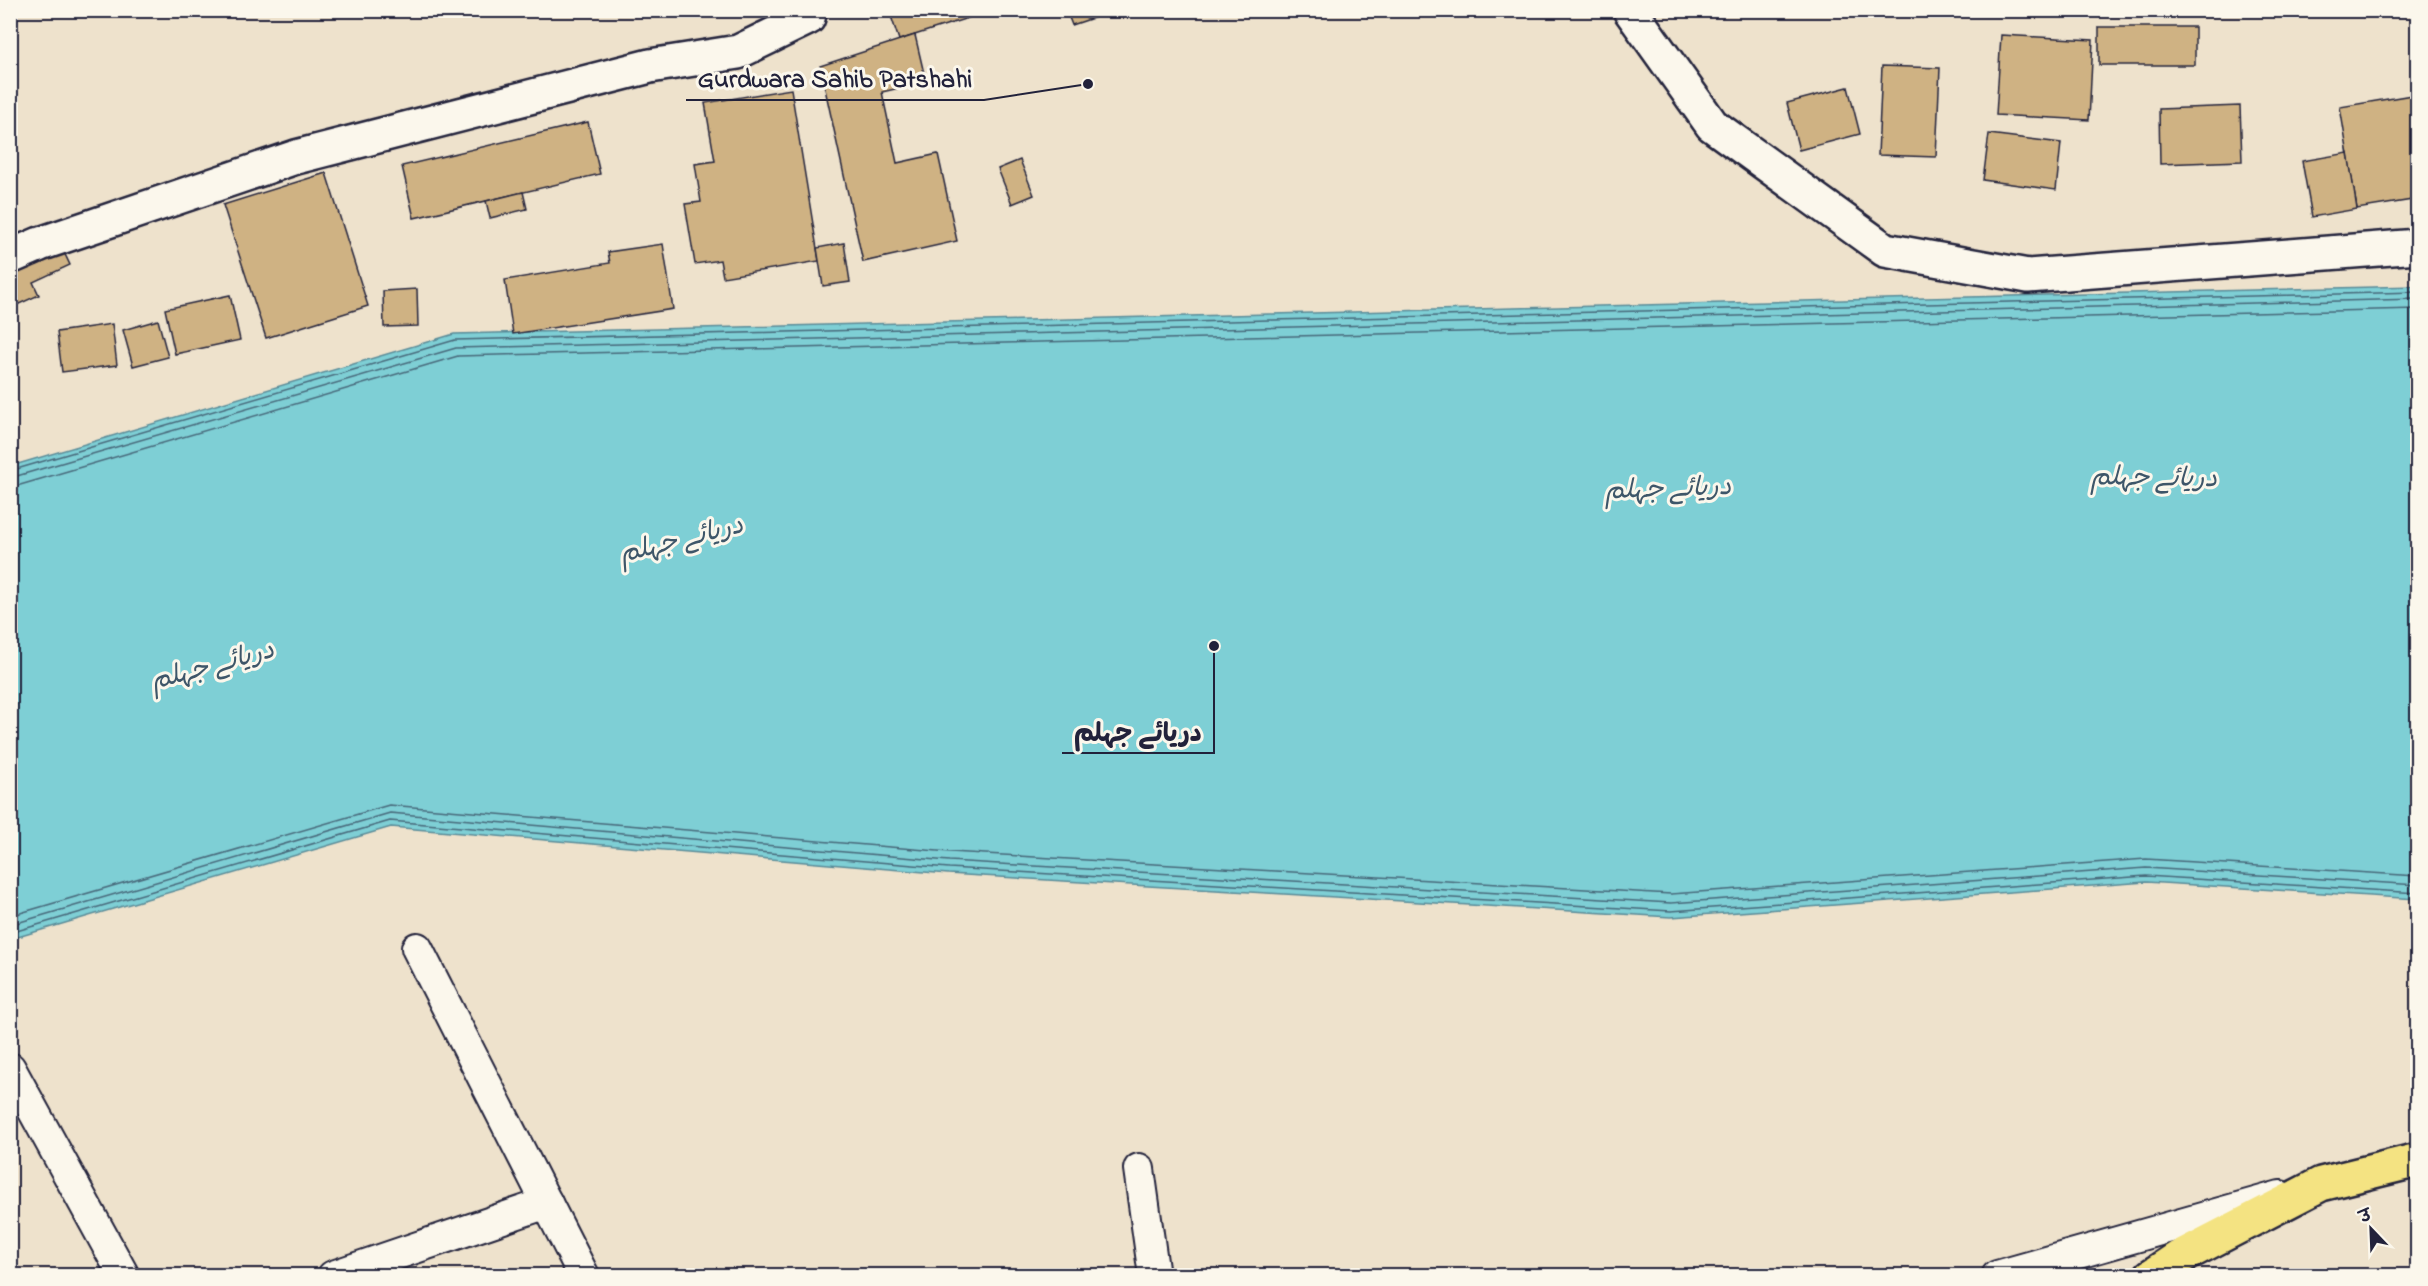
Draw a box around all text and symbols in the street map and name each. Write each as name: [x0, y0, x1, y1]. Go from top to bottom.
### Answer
callout: Gurdwara Sahib Patshahi: [686, 56, 984, 100]
text: Gurdwara Sahib Patshahi: [698, 62, 972, 100]
water label: دریائے جہلم: [2090, 459, 2218, 499]
water label: دریائے جہلم: [1604, 469, 1732, 511]
water label: دریائے جہلم: [616, 507, 748, 575]
water label: دریائے جہلم: [147, 632, 279, 702]
callout: دریائے جہلم: [1062, 709, 1214, 753]
text: دریائے جہلم: [1074, 716, 1202, 754]
north arrow: [2341, 1199, 2401, 1259]
text: उ: [2354, 1203, 2377, 1231]

